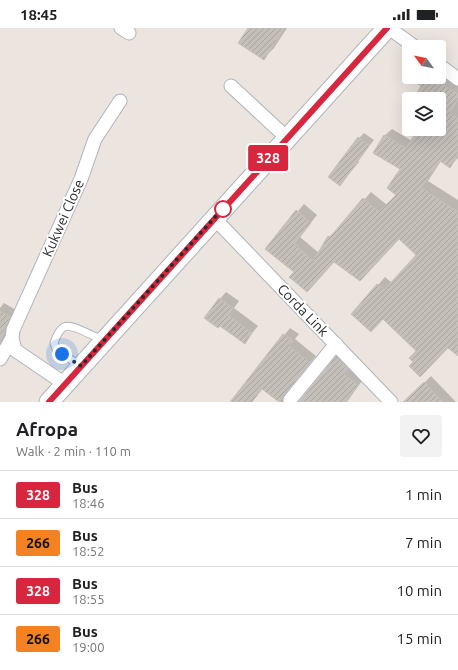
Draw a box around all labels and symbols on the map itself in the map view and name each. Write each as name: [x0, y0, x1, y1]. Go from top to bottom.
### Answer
north arrow: [402, 40, 446, 84]
line badge: 328: [245, 145, 291, 171]
street label: Kukwei Close: [39, 177, 87, 259]
unlabelled marker: [214, 200, 232, 218]
street label: Corda Link: [274, 281, 332, 339]
your location: [52, 344, 72, 364]

